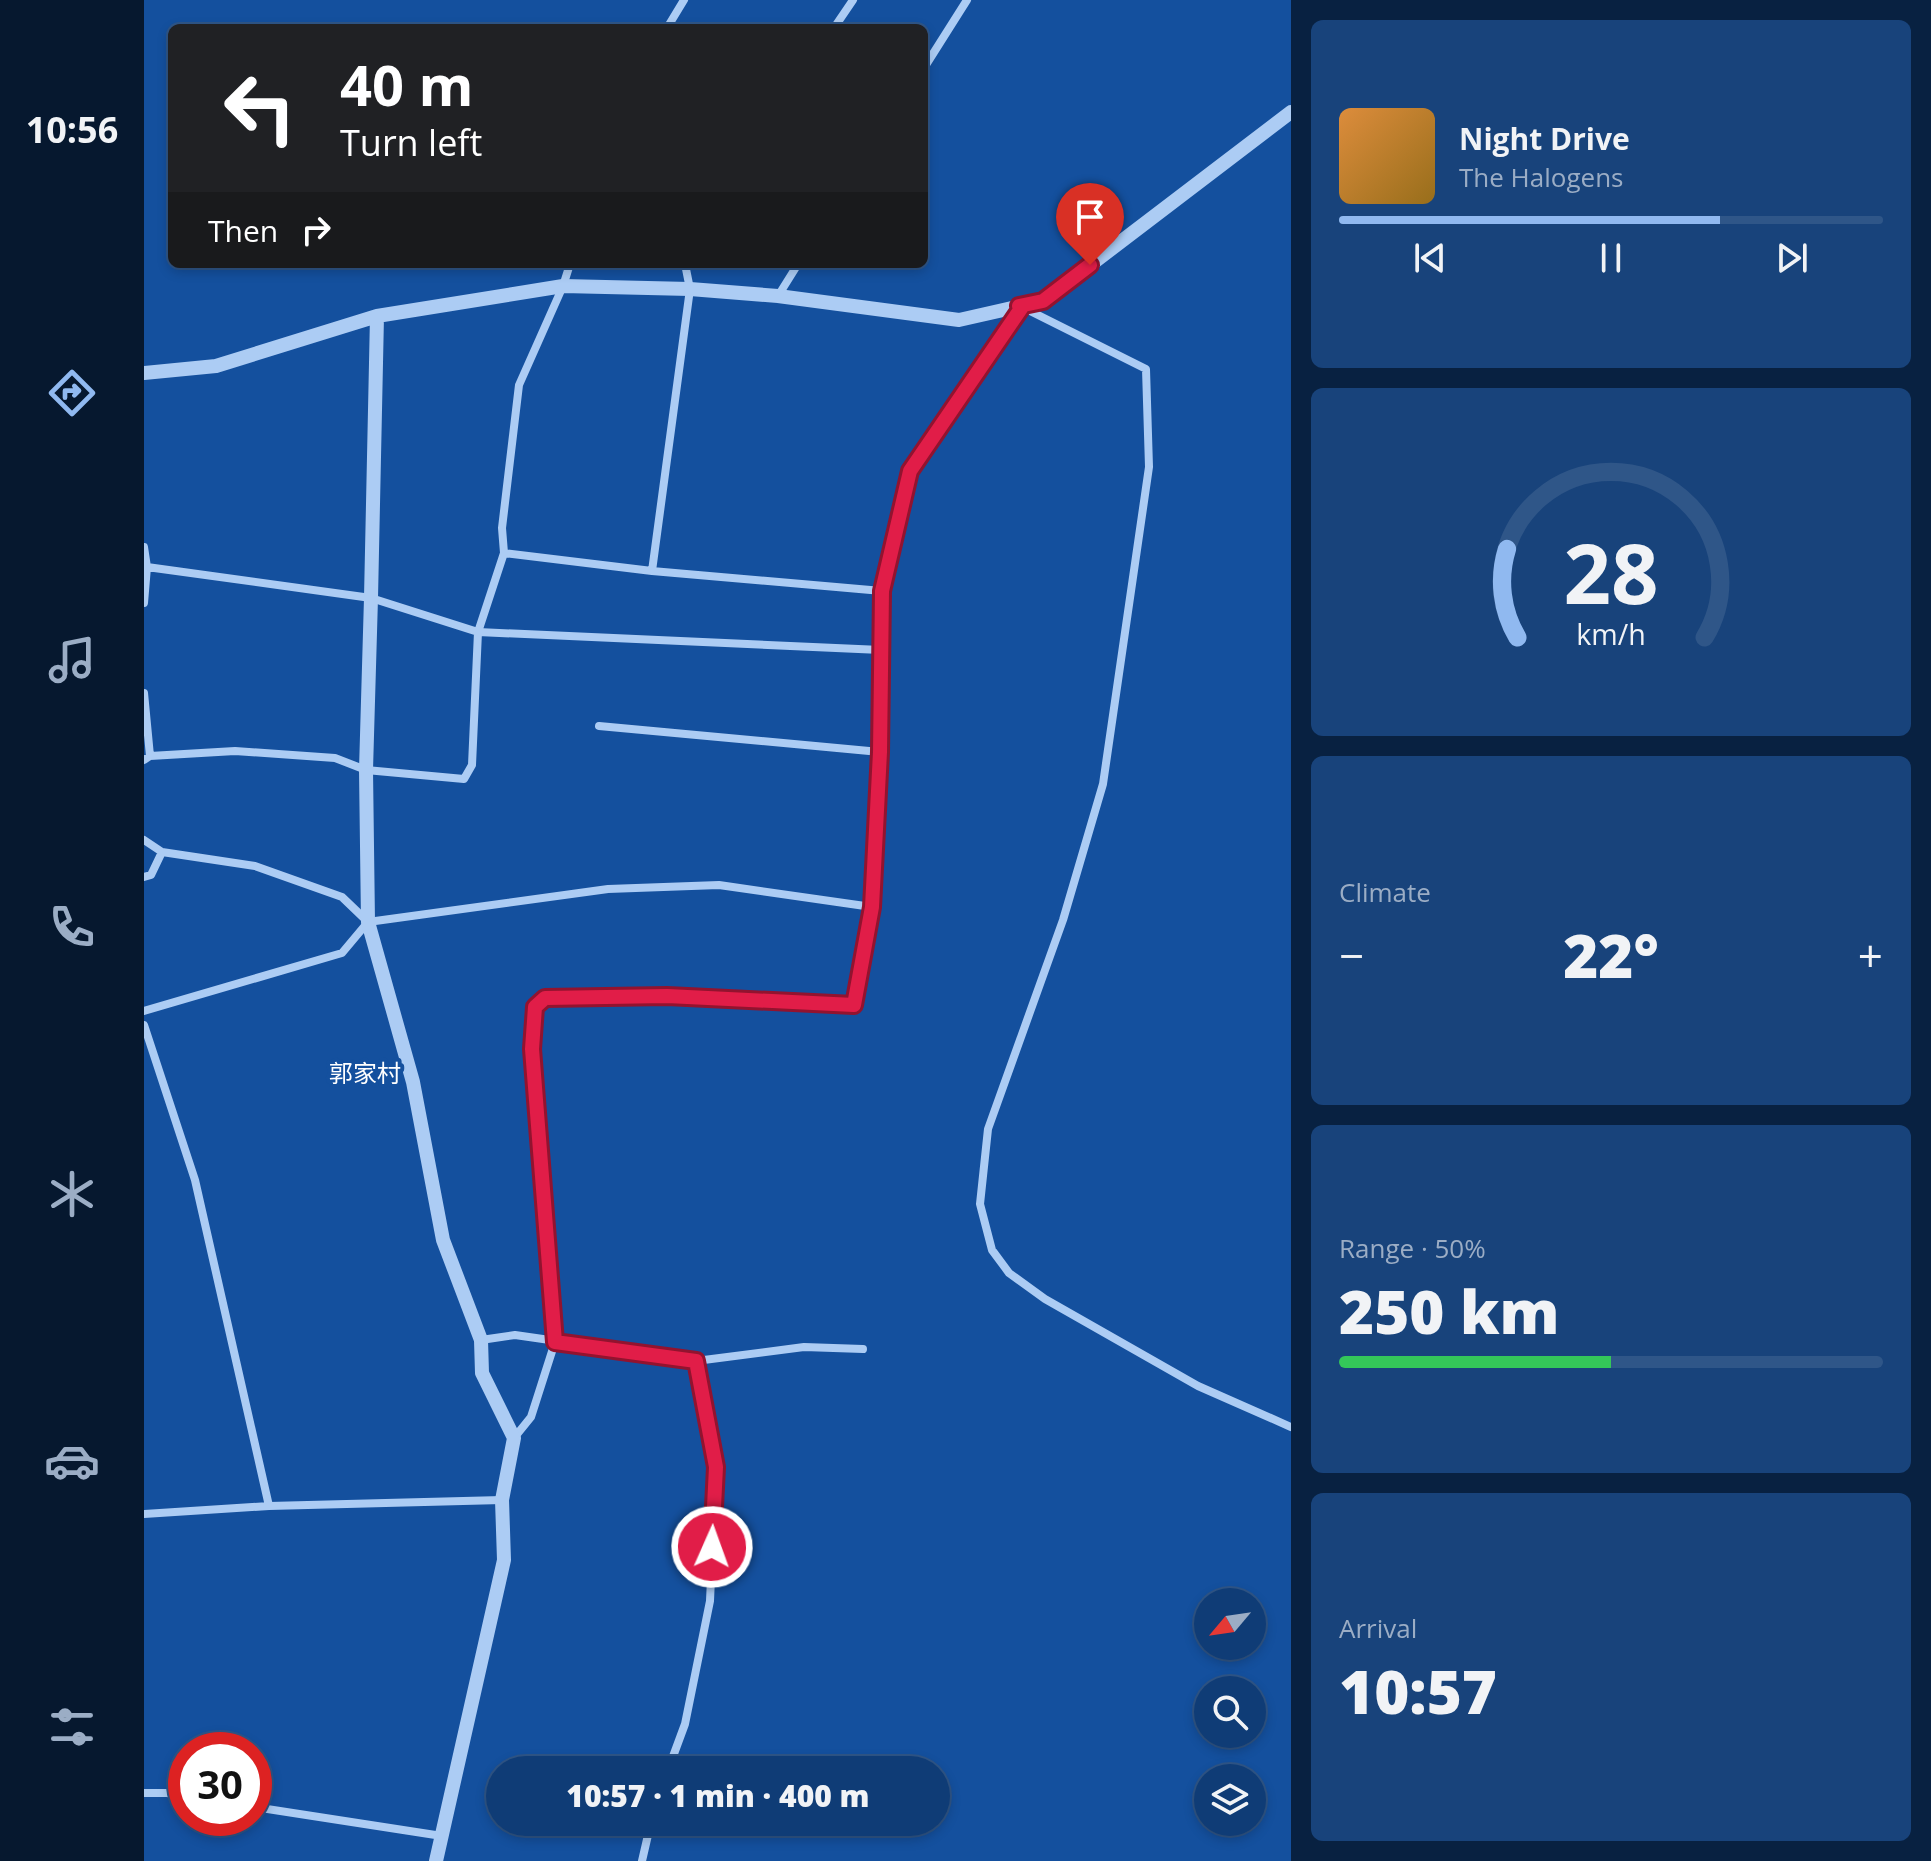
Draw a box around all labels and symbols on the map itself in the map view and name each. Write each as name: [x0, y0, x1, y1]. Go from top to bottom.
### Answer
pin: [1056, 183, 1124, 265]
district label: 郭家村: [329, 1056, 401, 1089]
position arrow: [670, 1505, 754, 1589]
north arrow: [1194, 1588, 1266, 1660]
speed limit sign: 30: [168, 1732, 272, 1836]

